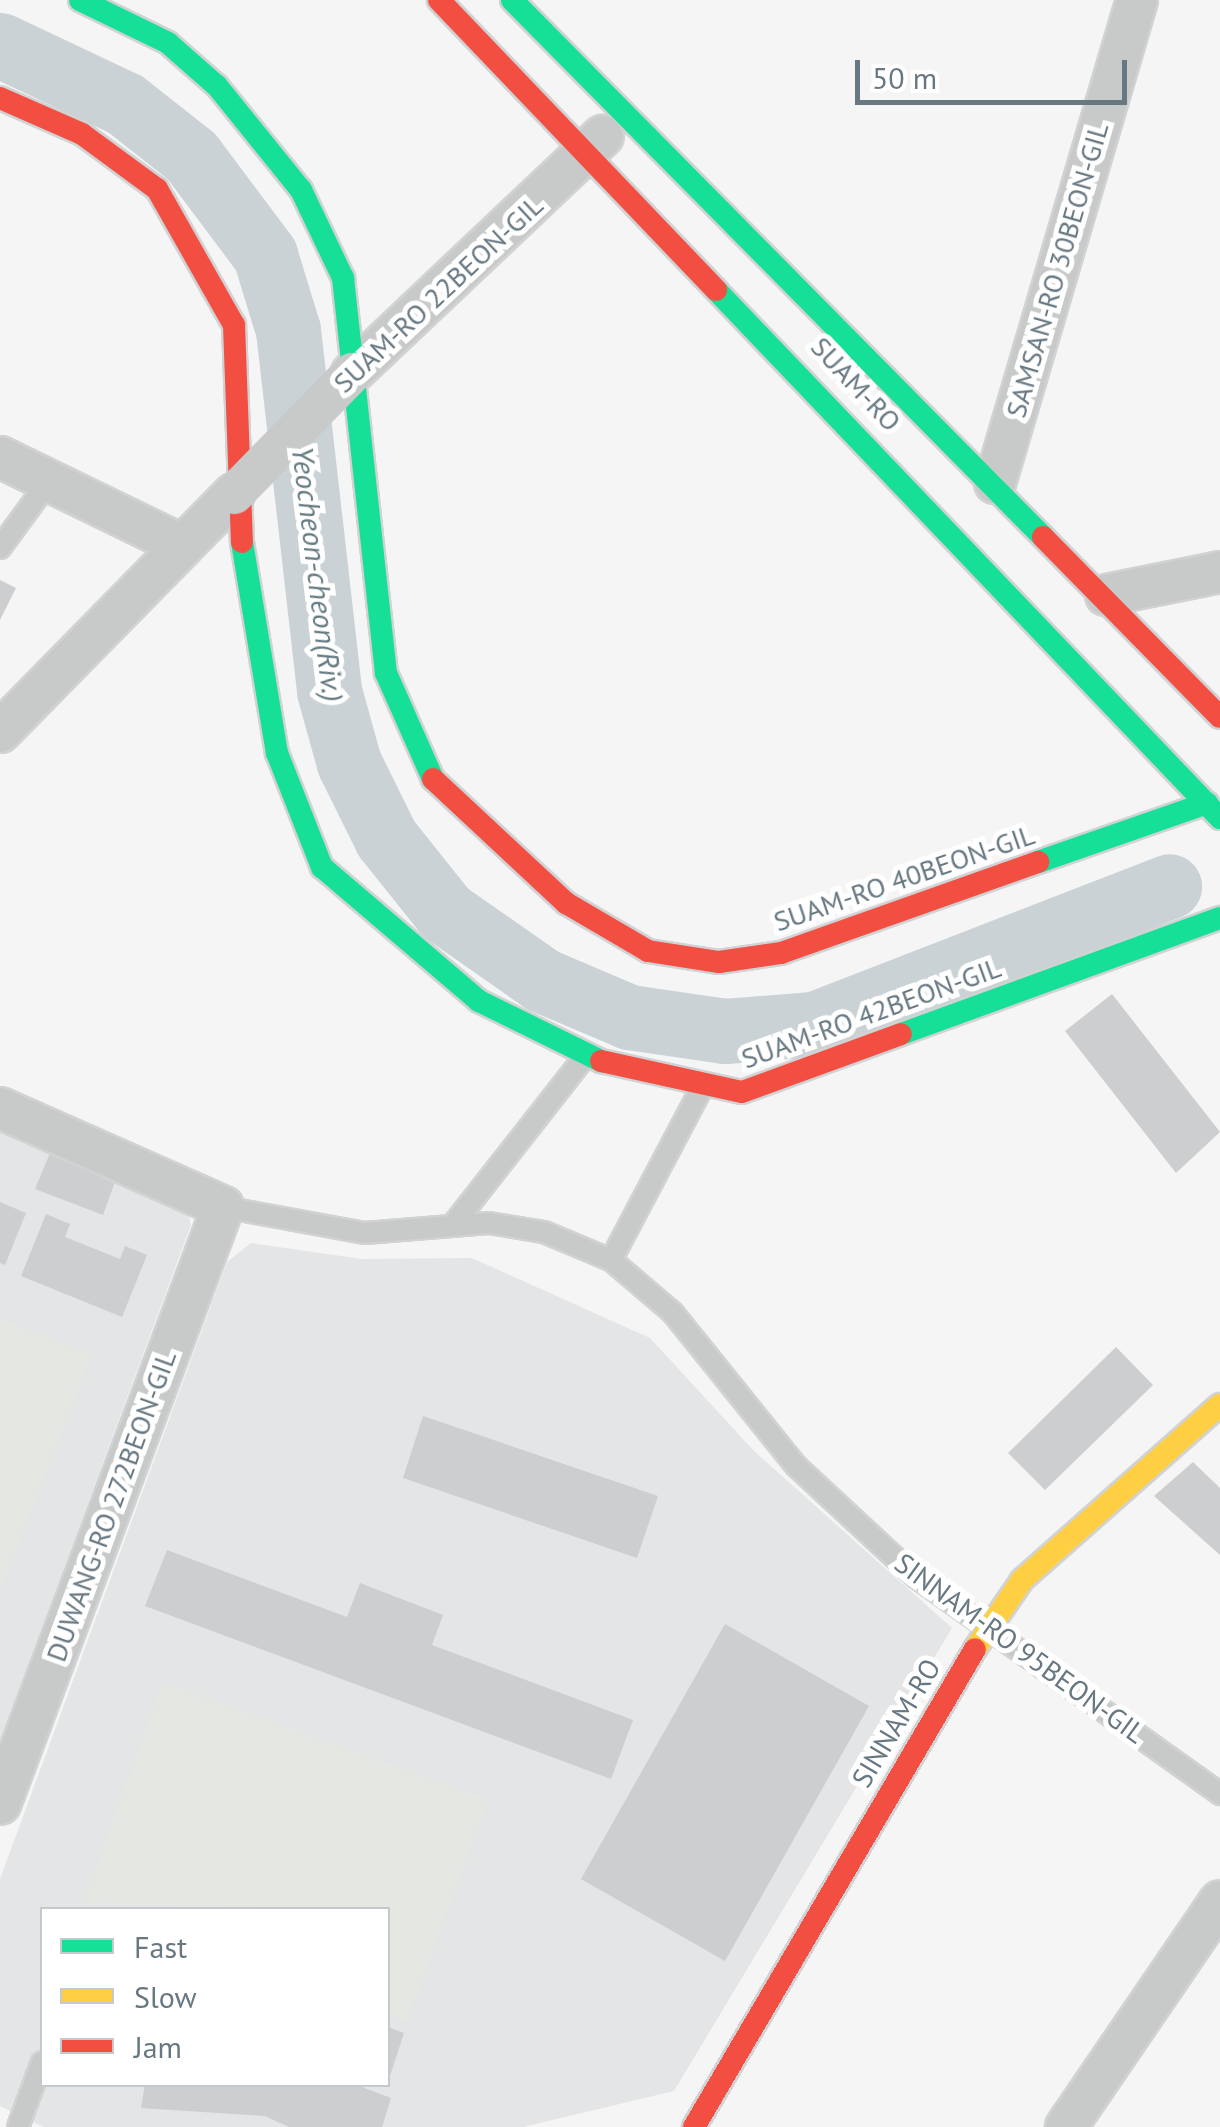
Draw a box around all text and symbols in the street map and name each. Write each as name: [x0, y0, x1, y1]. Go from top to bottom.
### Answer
scale bar: [860, 40, 1132, 102]
text: 50 m: [872, 58, 937, 97]
street label: SAMSAN-RO 30BEON-GIL: [999, 119, 1115, 421]
street label: SUAM-RO 22BEON-GIL: [327, 188, 549, 400]
street label: SUAM-RO: [804, 330, 908, 438]
water label: Yeocheon-cheon(Riv.): [284, 444, 352, 704]
street label: SUAM-RO 40BEON-GIL: [769, 818, 1039, 938]
street label: SUAM-RO 42BEON-GIL: [737, 950, 1005, 1076]
street label: DUWANG-RO 272BEON-GIL: [39, 1346, 183, 1666]
street label: SINNAM-RO 95BEON-GIL: [888, 1546, 1152, 1750]
street label: SINNAM-RO: [845, 1653, 947, 1793]
legend: [40, 1907, 390, 2087]
text: Fast: [134, 1927, 187, 1966]
text: Slow: [134, 1977, 197, 2016]
text: Jam: [134, 2027, 182, 2066]

